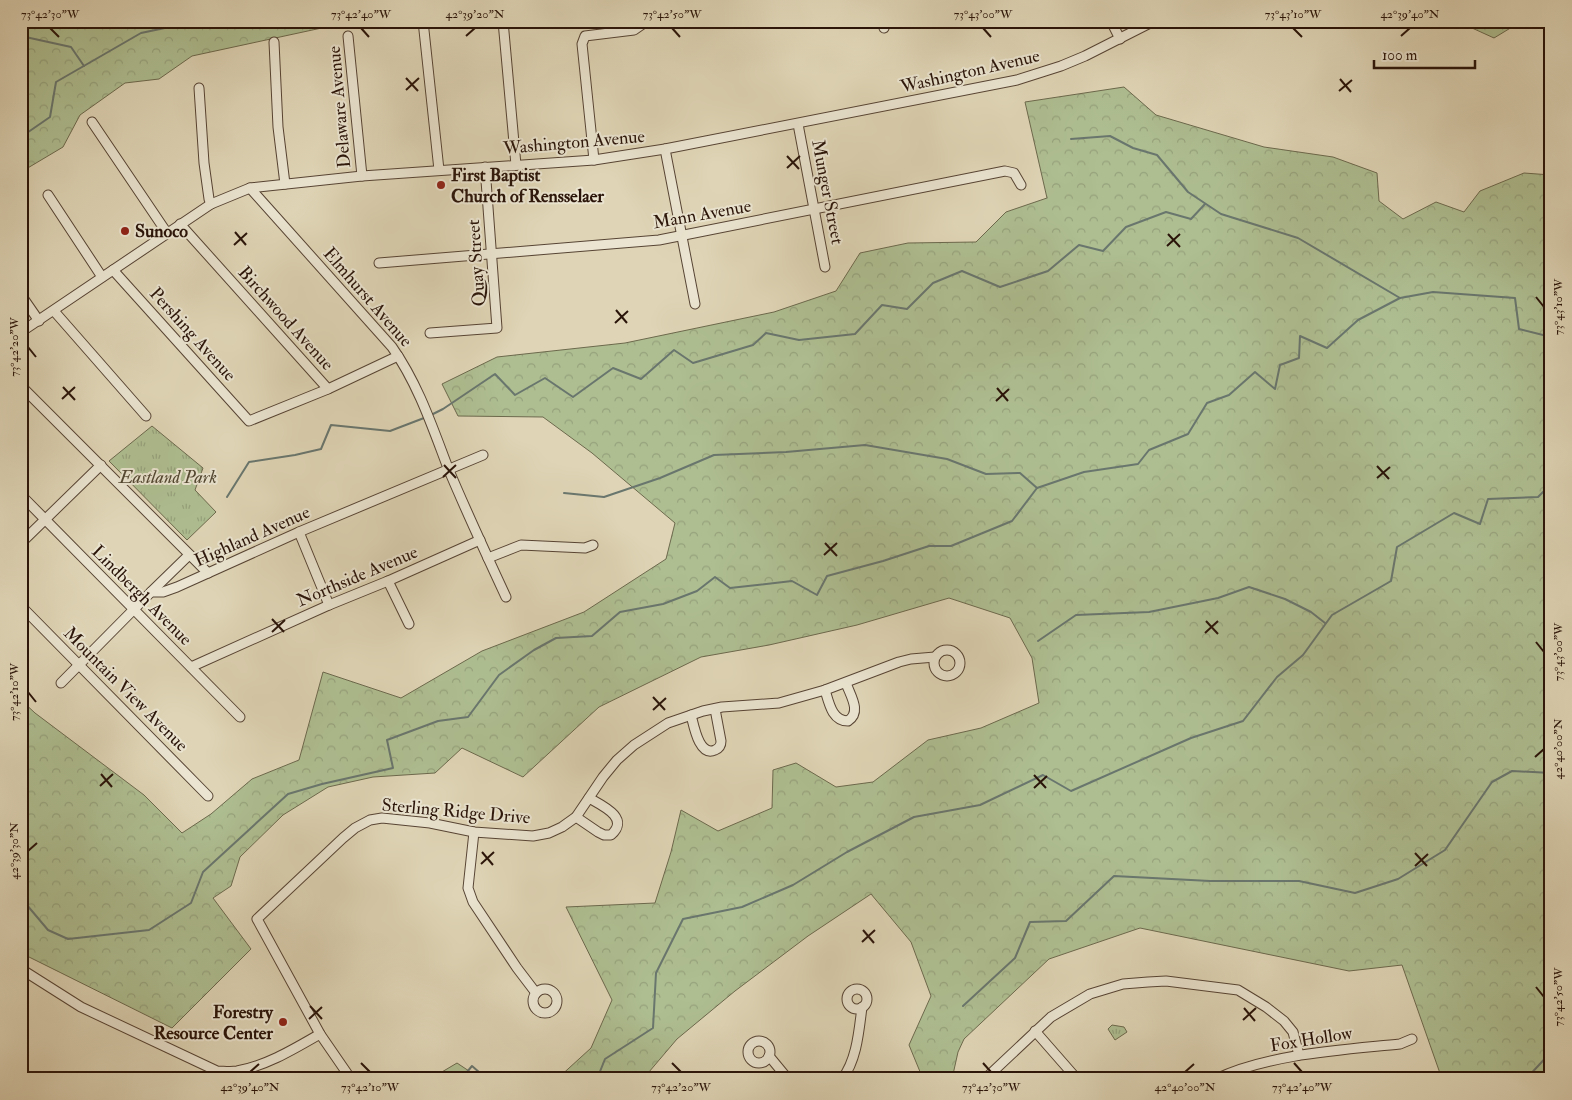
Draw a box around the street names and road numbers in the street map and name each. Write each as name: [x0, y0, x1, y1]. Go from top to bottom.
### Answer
street label: Delaware Avenue: [323, 44, 356, 169]
street label: Washington Avenue: [897, 44, 1042, 99]
street label: Washington Avenue: [501, 125, 646, 160]
street label: Munger Street: [806, 138, 849, 246]
street label: Mann Avenue: [651, 194, 753, 234]
street label: Quay Street: [462, 219, 491, 307]
street label: Elmhurst Avenue: [318, 243, 418, 352]
street label: Birchwood Avenue: [233, 261, 339, 376]
street label: Pershing Avenue: [144, 283, 241, 386]
street label: Highland Avenue: [191, 501, 314, 572]
street label: Lindbergh Avenue: [86, 540, 197, 651]
street label: Northside Avenue: [293, 540, 422, 612]
street label: Mountain View Avenue: [58, 622, 193, 757]
street label: Sterling Ridge Drive: [381, 794, 532, 829]
street label: Fox Hollow: [1268, 1021, 1355, 1057]

